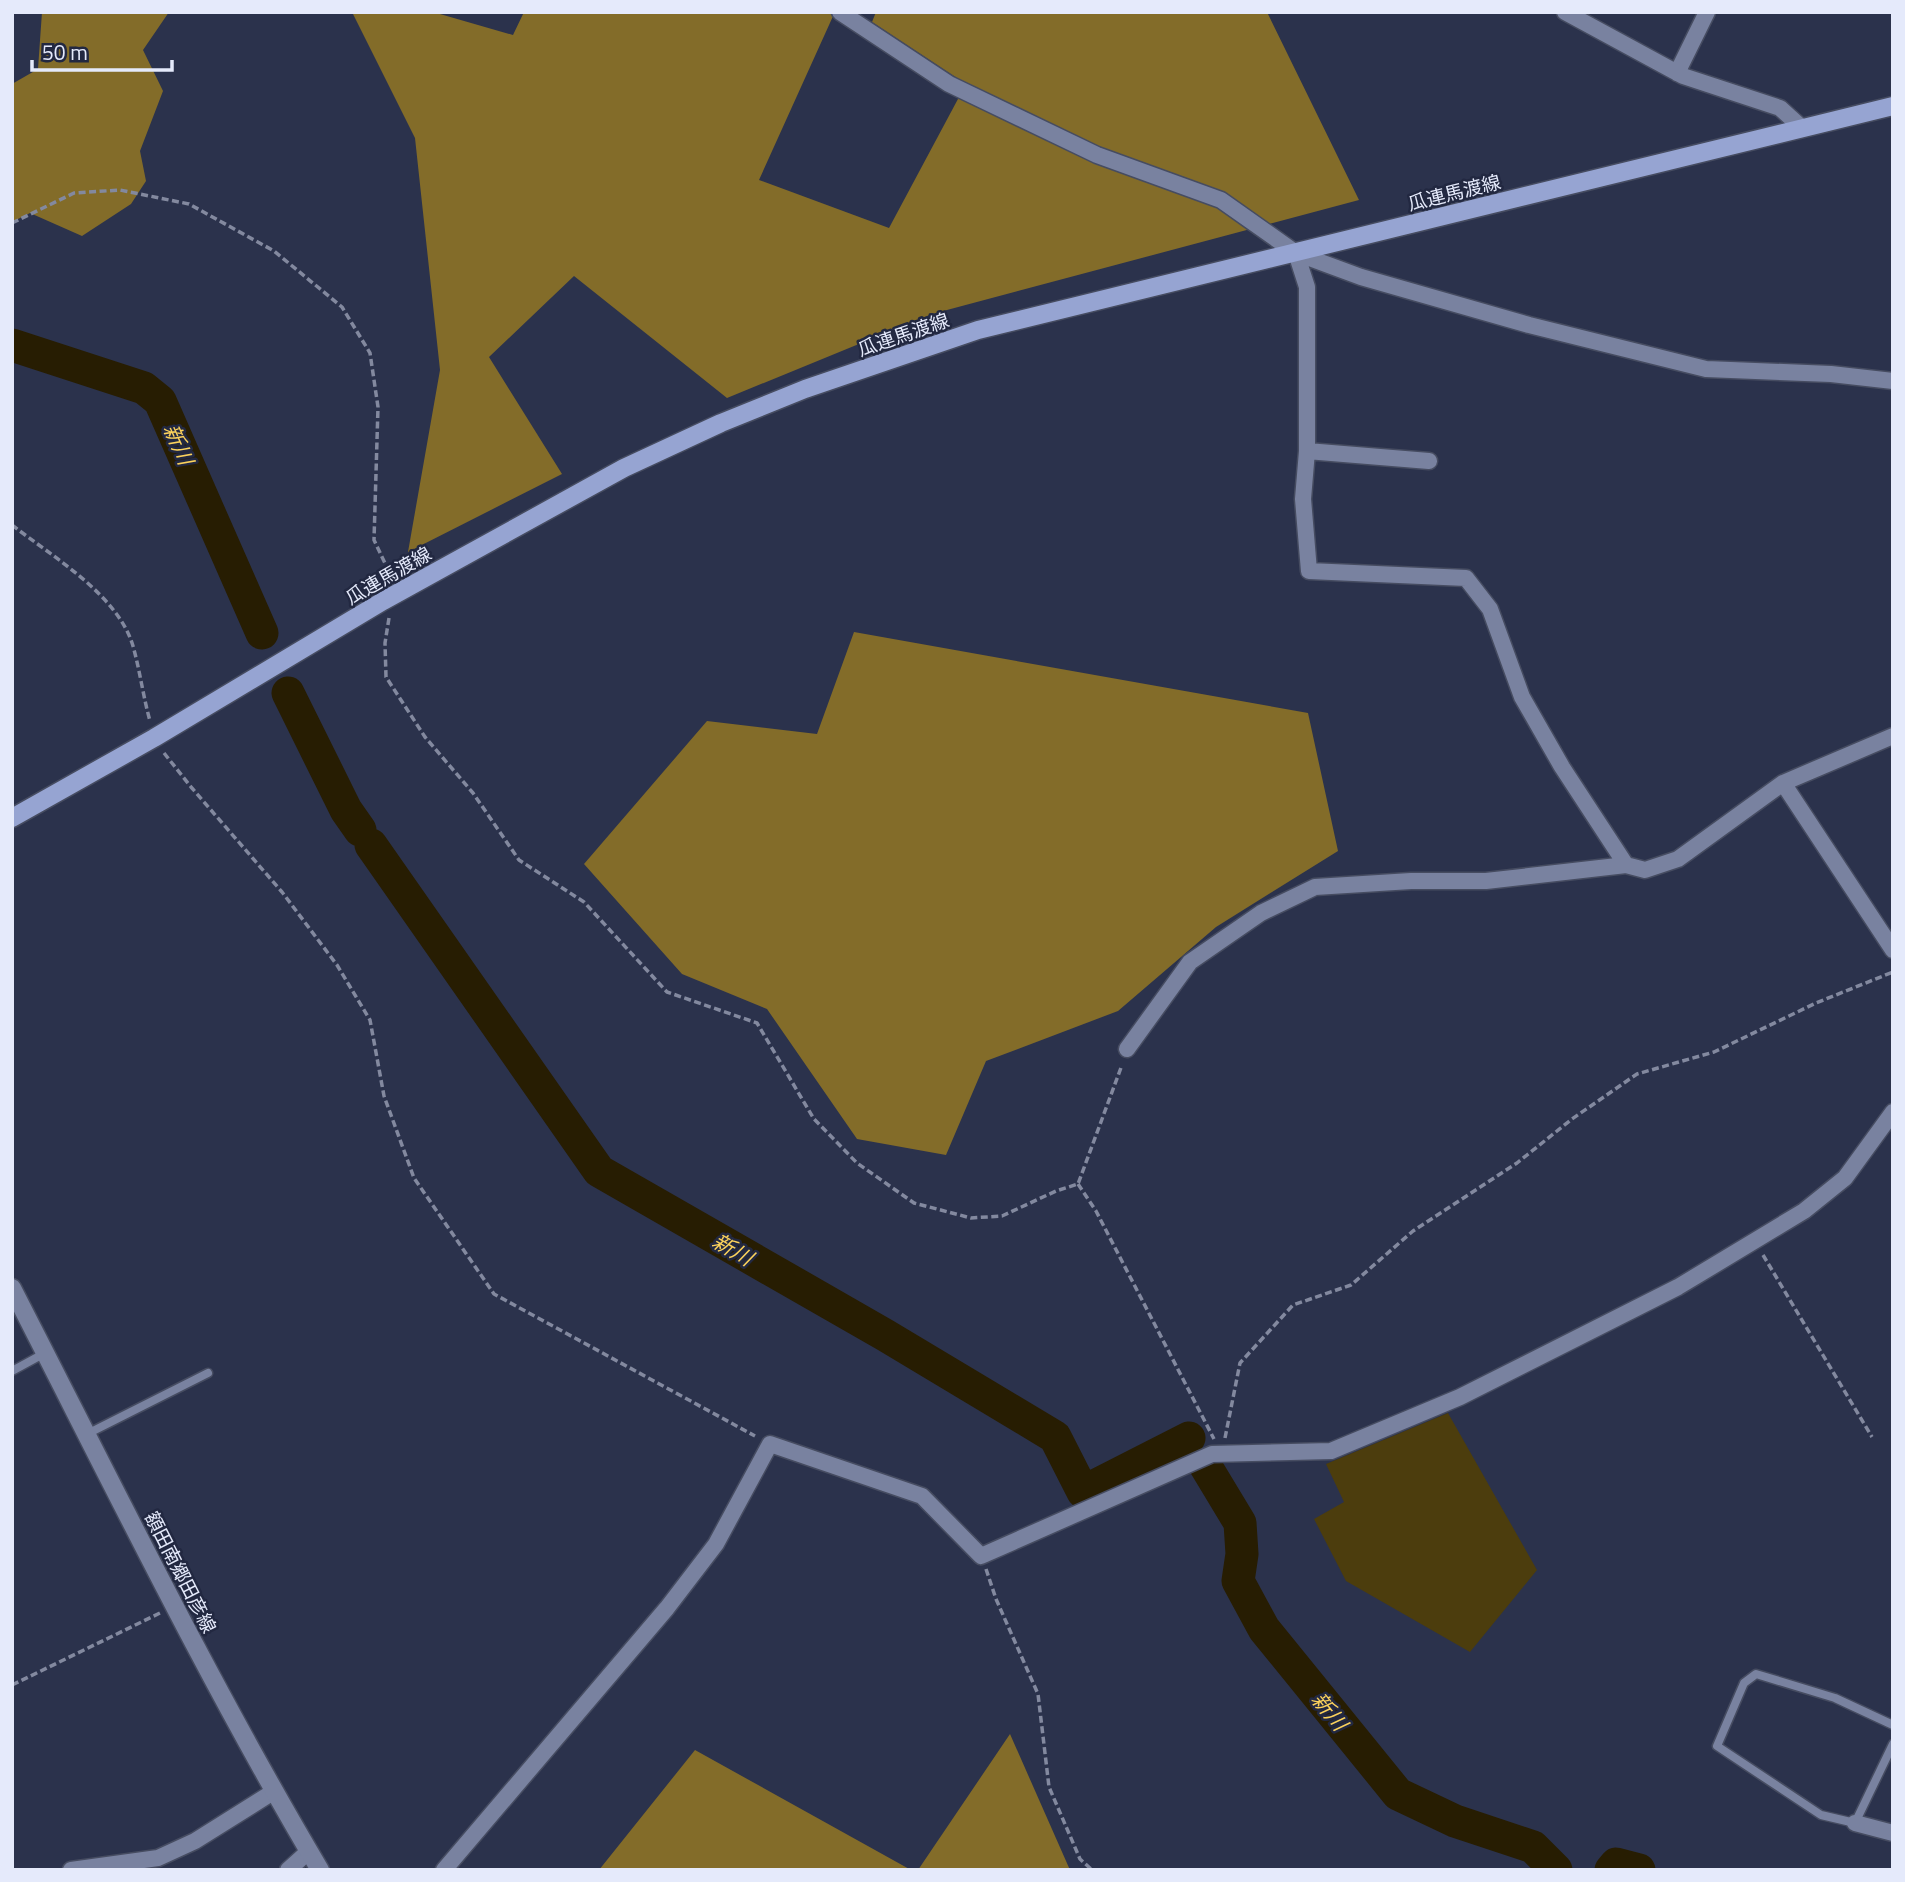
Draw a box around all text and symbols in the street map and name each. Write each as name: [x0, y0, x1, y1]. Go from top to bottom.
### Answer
scale bar: [32, 28, 172, 72]
text: 50 m: [42, 36, 88, 68]
street label: 瓜連馬渡線: [1404, 166, 1504, 218]
street label: 瓜連馬渡線: [853, 305, 953, 363]
water label: 新川: [156, 418, 203, 472]
street label: 瓜連馬渡線: [340, 539, 436, 611]
water label: 新川: [707, 1225, 761, 1274]
street label: 額田南郷田彦線: [138, 1506, 224, 1638]
water label: 新川: [1304, 1685, 1357, 1739]

